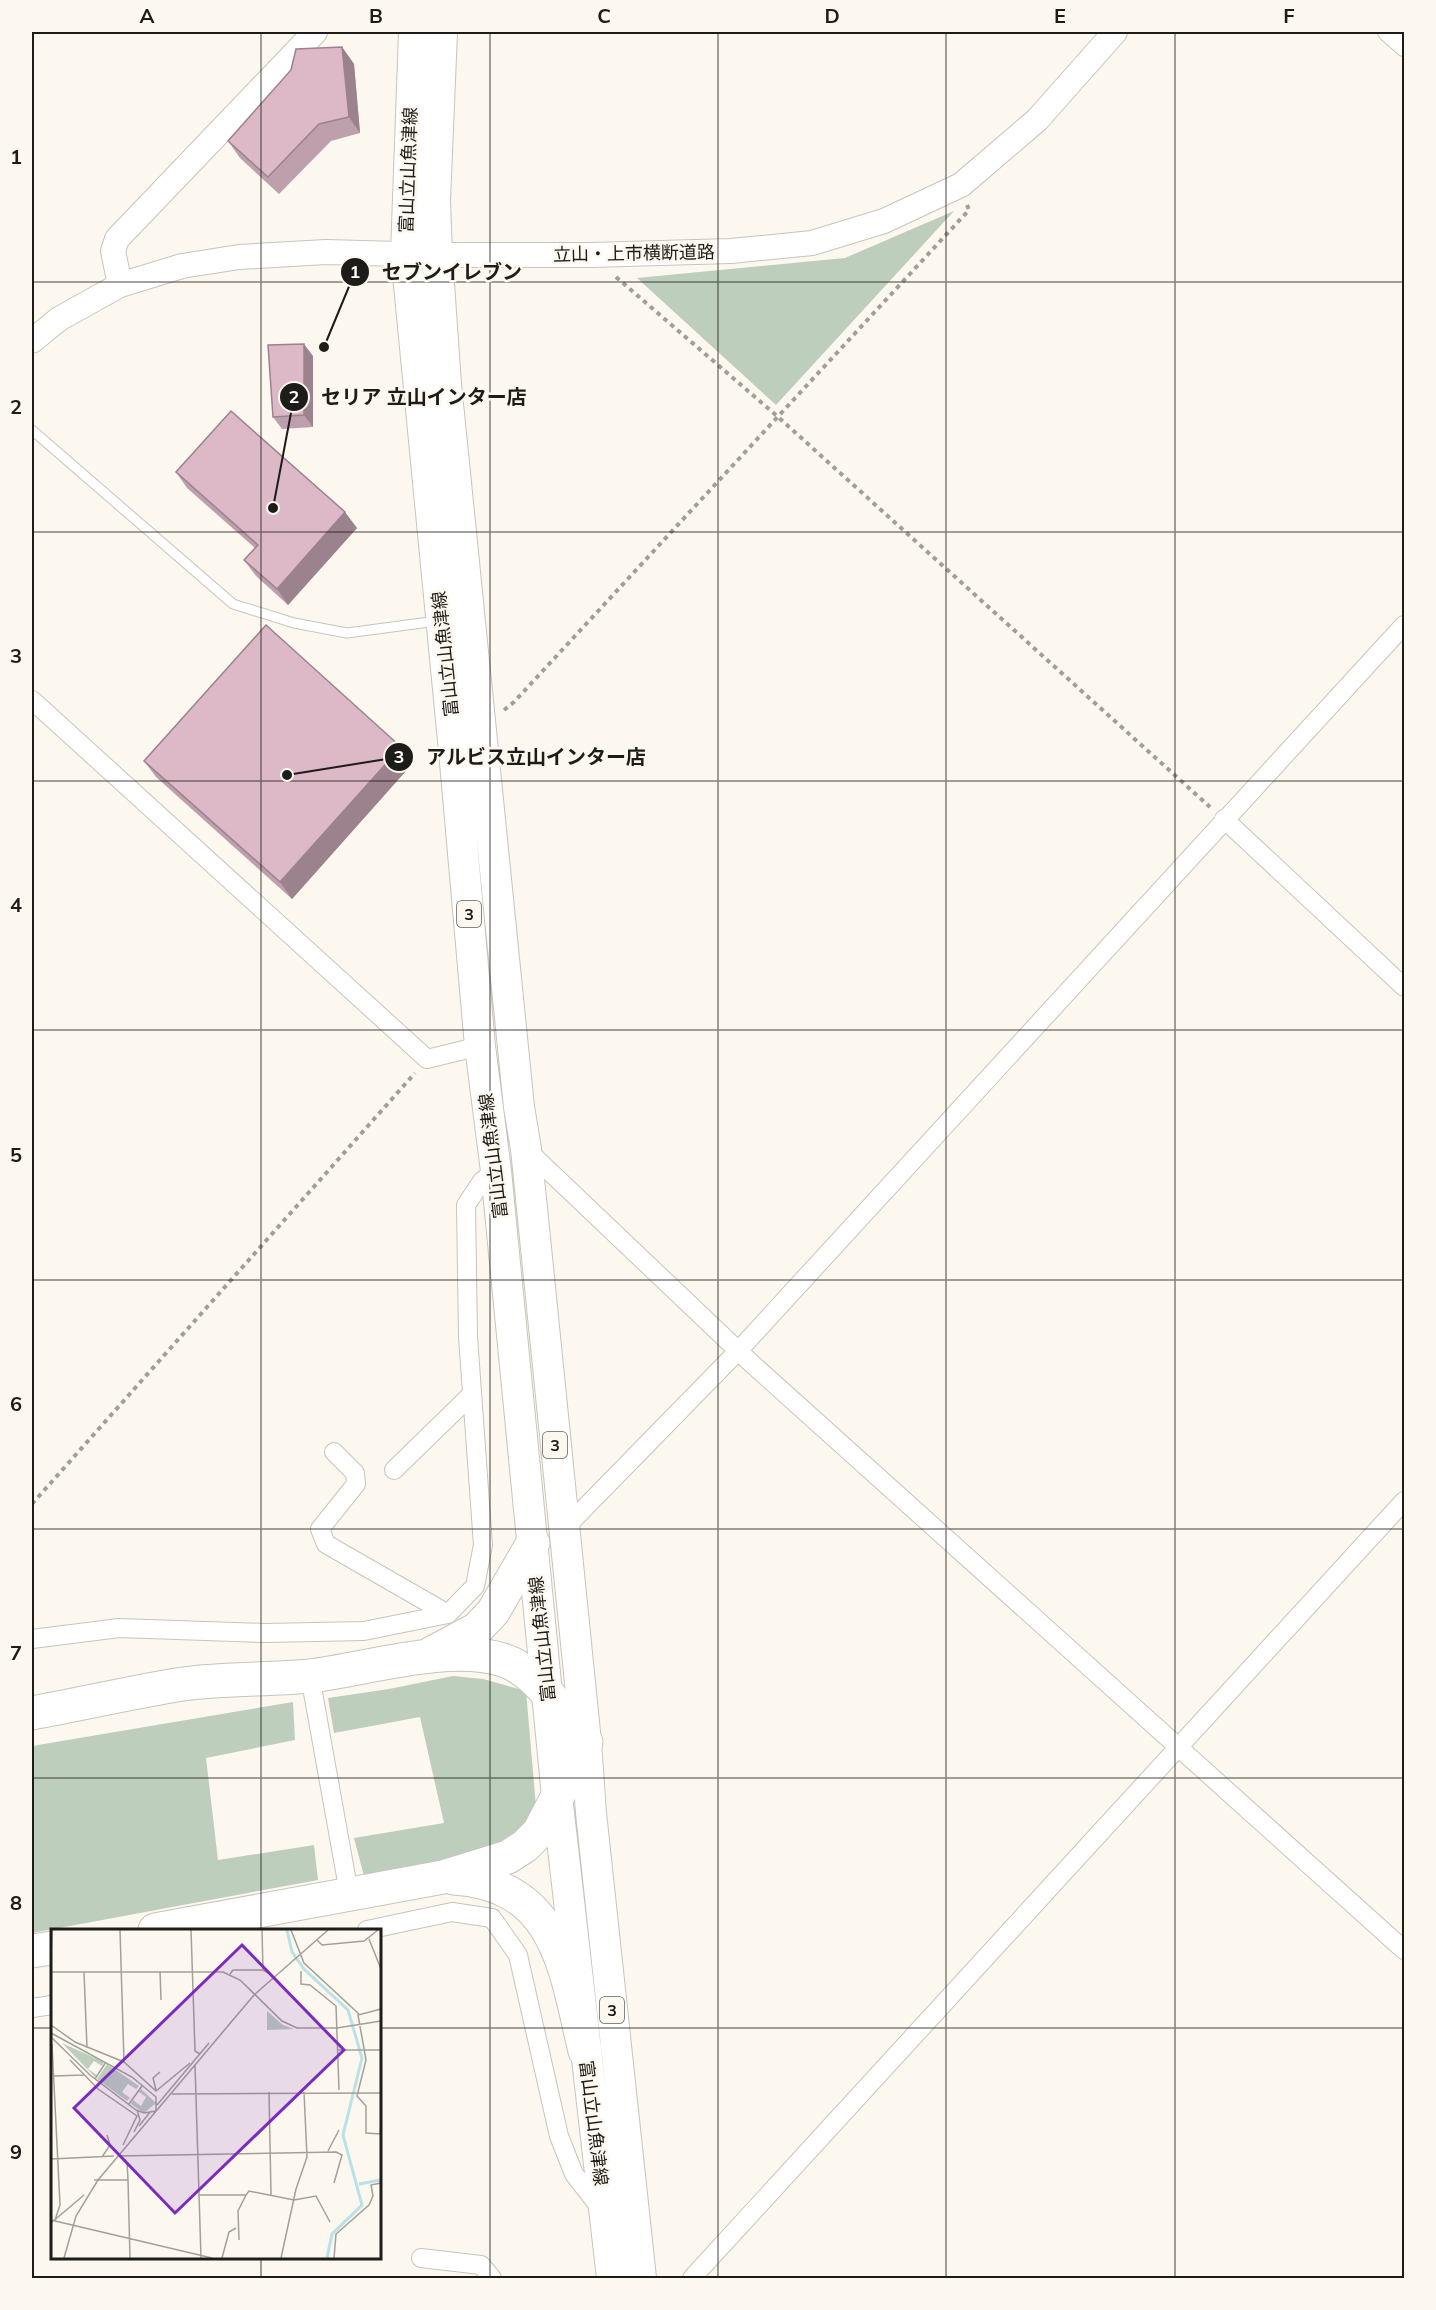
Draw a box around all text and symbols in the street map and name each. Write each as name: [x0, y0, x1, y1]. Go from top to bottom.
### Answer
text: A: [140, 3, 155, 28]
text: B: [369, 3, 383, 28]
text: C: [597, 3, 611, 28]
text: D: [824, 3, 840, 28]
text: E: [1054, 3, 1066, 28]
text: F: [1283, 3, 1295, 28]
street label: 富山立山魚津線: [394, 107, 422, 233]
text: 1: [10, 144, 22, 169]
street label: 立山・上市横断道路: [553, 240, 715, 266]
callout: セブンイレブン: [340, 253, 534, 291]
text: セブンイレブン: [382, 259, 522, 284]
text: 1: [350, 260, 360, 283]
callout: セリア 立山インター店: [279, 378, 538, 416]
text: セリア 立山インター店: [321, 384, 527, 409]
text: 2: [289, 385, 299, 408]
text: 2: [10, 394, 22, 419]
street label: 富山立山魚津線: [427, 590, 463, 718]
text: 3: [10, 643, 22, 668]
callout: アルビス立山インター店: [384, 738, 658, 776]
text: アルビス立山インター店: [426, 744, 646, 769]
text: 3: [394, 745, 404, 768]
text: 4: [10, 892, 22, 917]
road number: 3: [457, 901, 481, 927]
street label: 富山立山魚津線: [474, 1092, 512, 1220]
text: 5: [10, 1142, 22, 1167]
text: 6: [10, 1391, 22, 1416]
road number: 3: [543, 1432, 567, 1458]
street label: 富山立山魚津線: [524, 1575, 560, 1703]
text: 7: [10, 1640, 22, 1665]
text: 8: [10, 1890, 22, 1915]
inset map: [51, 1929, 381, 2259]
road number: 3: [600, 1997, 624, 2023]
street label: 富山立山魚津線: [575, 2059, 613, 2187]
text: 9: [10, 2139, 22, 2164]

